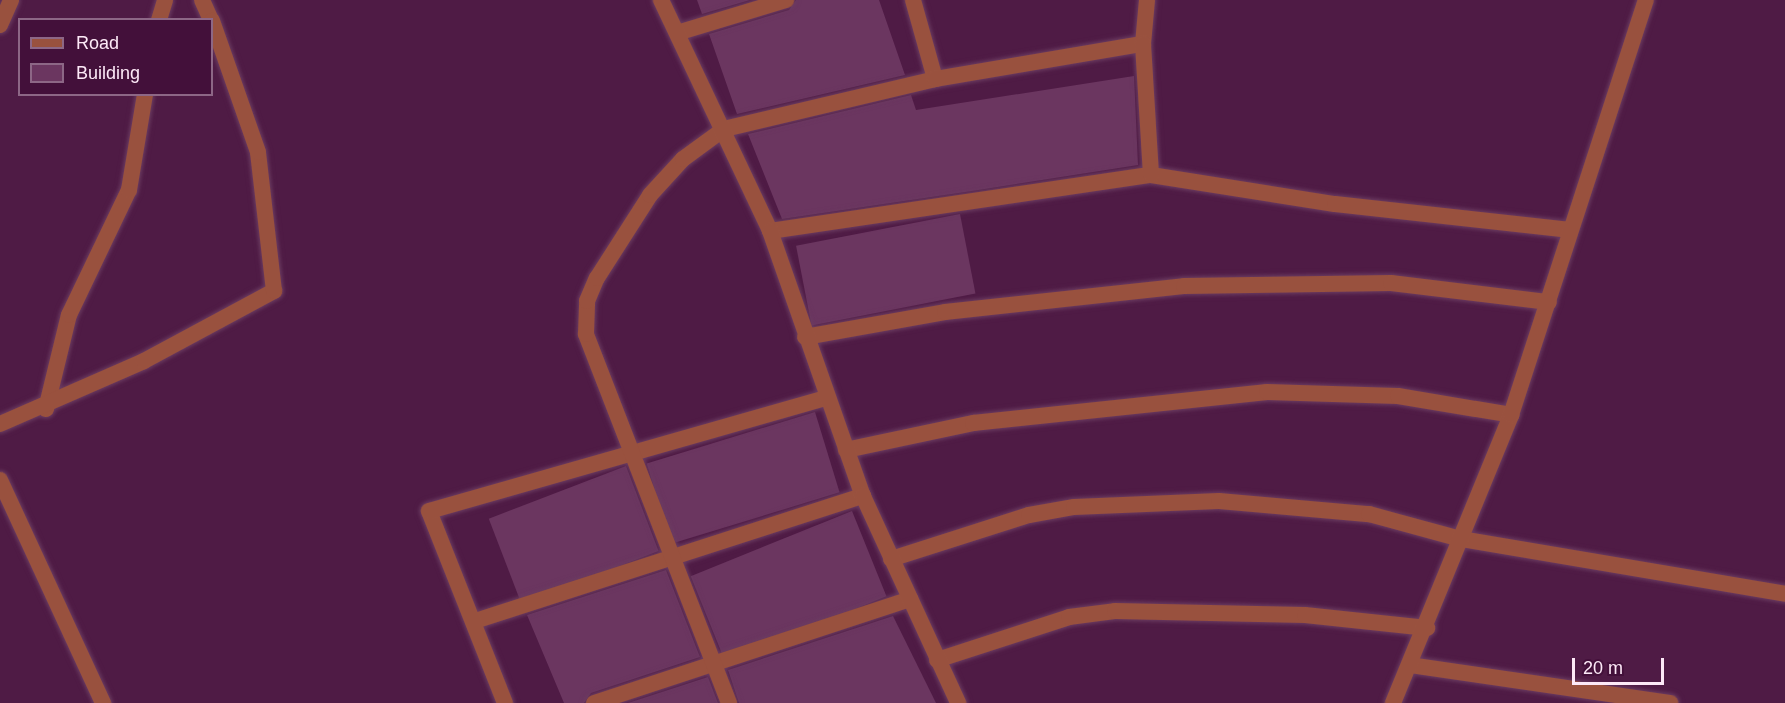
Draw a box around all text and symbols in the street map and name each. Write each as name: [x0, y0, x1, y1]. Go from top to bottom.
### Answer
legend: [18, 18, 213, 96]
text: Road: [76, 33, 119, 53]
text: Building: [76, 63, 140, 83]
scale bar: [1575, 646, 1666, 684]
text: 20 m: [1583, 658, 1623, 678]

